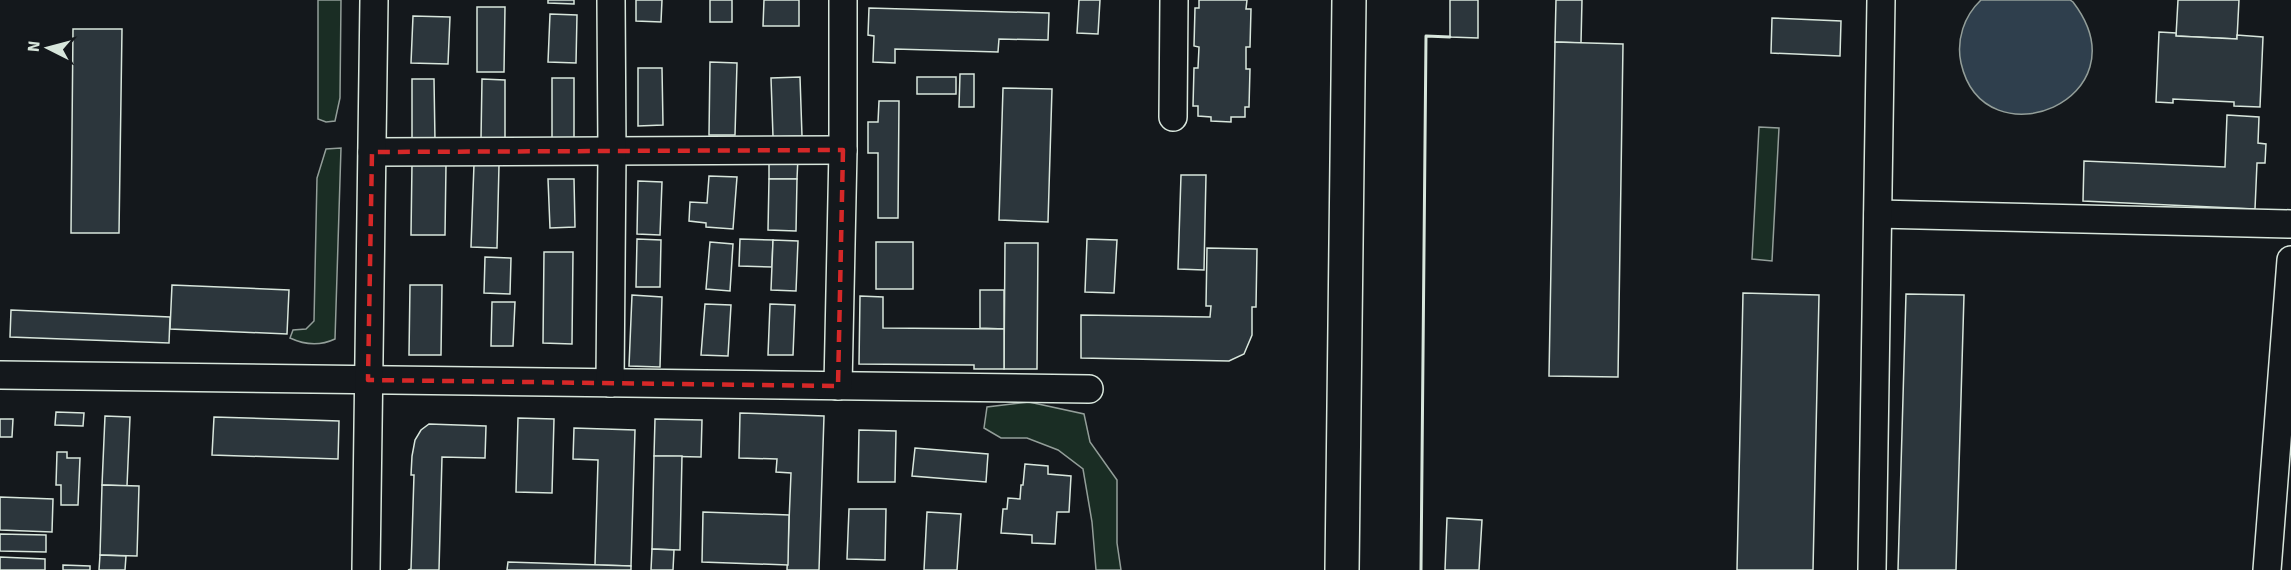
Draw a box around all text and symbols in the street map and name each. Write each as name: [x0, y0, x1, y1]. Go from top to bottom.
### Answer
north arrow: [18, 18, 78, 78]
text: N: [24, 40, 45, 53]

